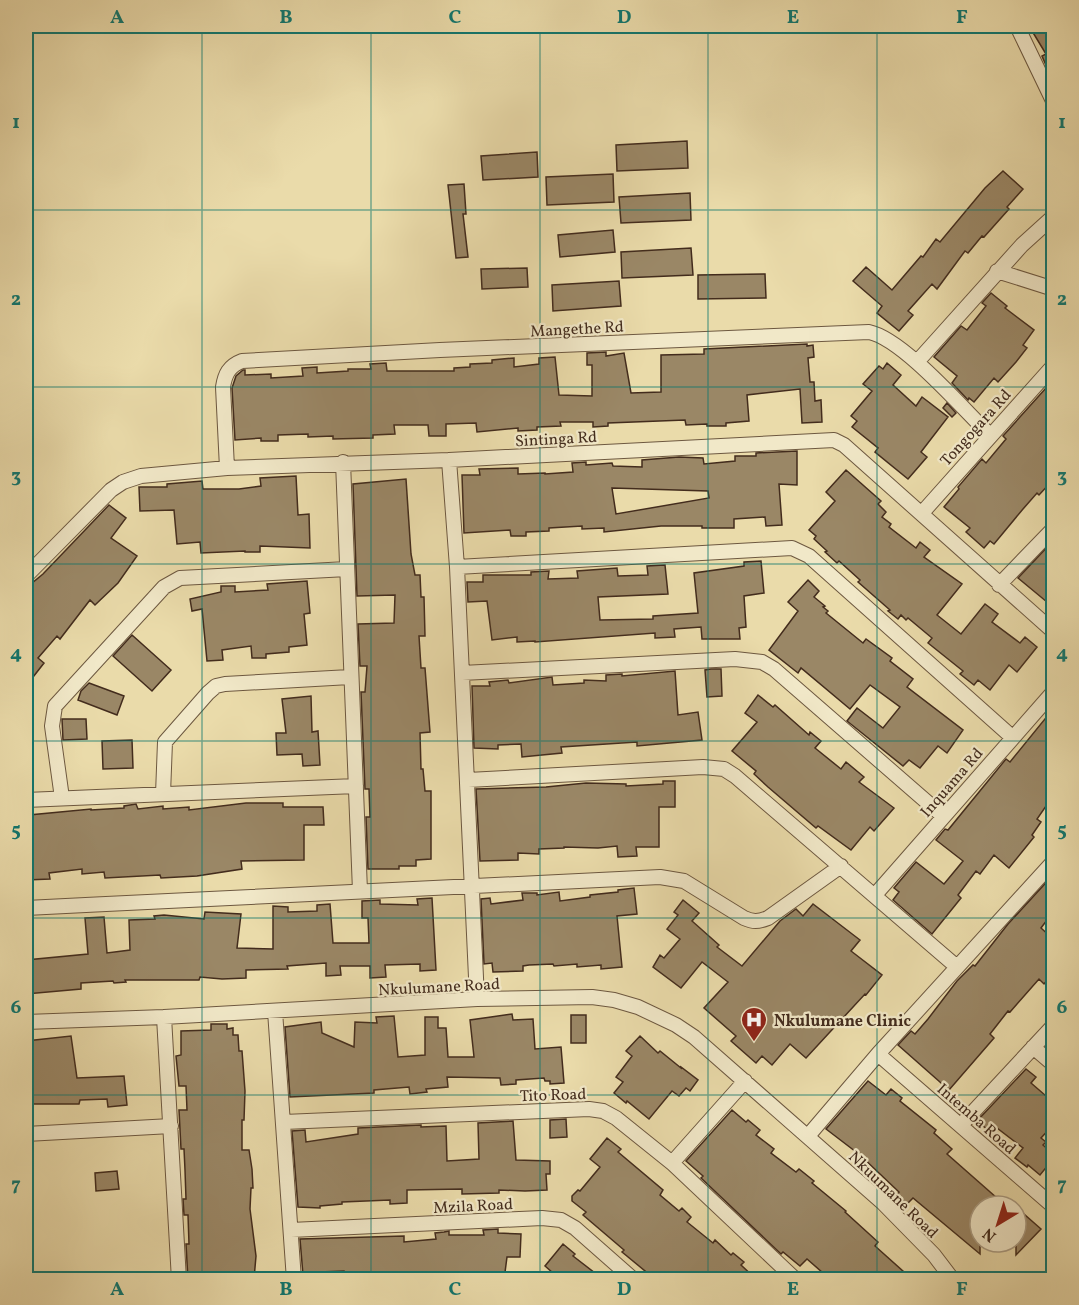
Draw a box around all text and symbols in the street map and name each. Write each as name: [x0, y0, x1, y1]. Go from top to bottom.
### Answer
text: A: [110, 4, 124, 32]
text: B: [279, 4, 293, 32]
text: C: [449, 4, 462, 32]
text: D: [617, 4, 631, 32]
text: E: [787, 4, 799, 32]
text: F: [956, 4, 968, 32]
text: 1: [12, 109, 20, 137]
text: 1: [1058, 109, 1066, 137]
text: 2: [11, 286, 21, 314]
text: 2: [1057, 286, 1067, 314]
street label: Mangethe Rd: [530, 317, 624, 343]
street label: Tongogara Rd: [936, 385, 1017, 472]
street label: Sintinga Rd: [514, 427, 598, 453]
text: 3: [11, 463, 21, 491]
text: 3: [1057, 463, 1067, 491]
text: 4: [10, 640, 22, 668]
text: 4: [1056, 640, 1068, 668]
street label: Inquama Rd: [916, 744, 989, 823]
text: 5: [11, 817, 21, 845]
text: 5: [1057, 817, 1067, 845]
street label: Nkulumane Road: [378, 974, 501, 1002]
text: 6: [11, 994, 22, 1022]
text: 6: [1057, 994, 1068, 1022]
hospital icon: Nkulumane Clinic: [739, 1005, 769, 1043]
place label: Nkulumane Clinic: [774, 1011, 911, 1033]
street label: Intemba Road: [931, 1079, 1020, 1160]
street label: Tito Road: [519, 1084, 587, 1108]
street label: Nkuumane Road: [843, 1147, 942, 1244]
text: 7: [11, 1171, 21, 1199]
text: 7: [1057, 1171, 1067, 1199]
street label: Mzila Road: [433, 1194, 514, 1220]
north arrow: [968, 1194, 1028, 1254]
text: N: [978, 1222, 1001, 1246]
text: A: [110, 1276, 124, 1304]
text: B: [279, 1276, 293, 1304]
text: C: [449, 1276, 462, 1304]
text: D: [617, 1276, 631, 1304]
text: E: [787, 1276, 799, 1304]
text: F: [956, 1276, 968, 1304]

